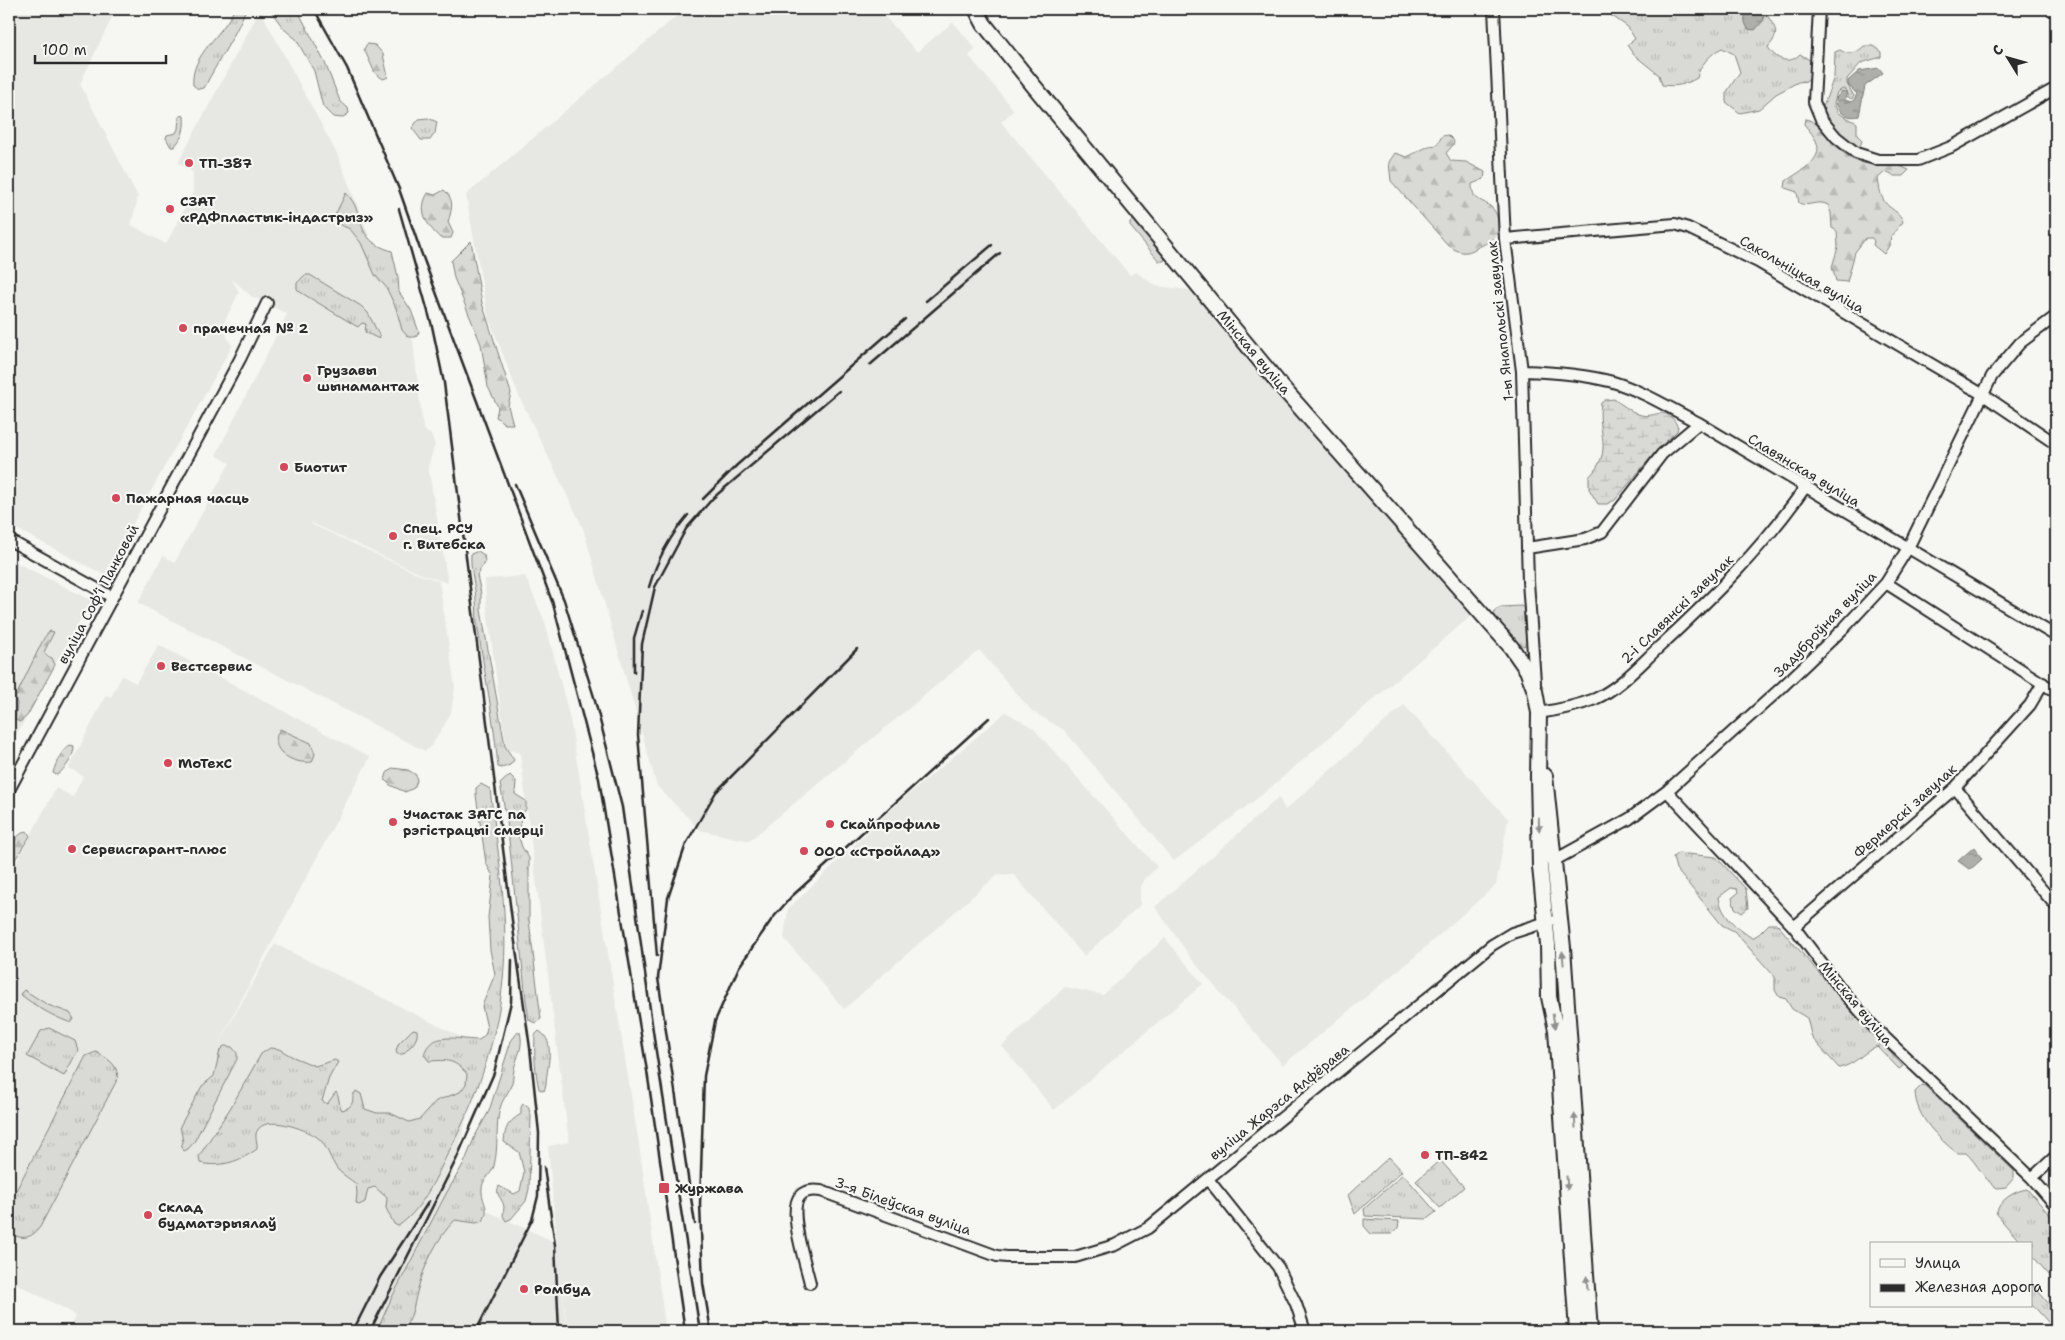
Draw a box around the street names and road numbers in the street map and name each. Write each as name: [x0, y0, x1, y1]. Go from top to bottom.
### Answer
street label: Сакольніцкая вуліца: [1737, 231, 1868, 317]
street label: 1-ы Янапольскі завулак: [1483, 240, 1517, 402]
street label: Мінская вуліца: [1213, 306, 1295, 398]
street label: Славянская вуліца: [1745, 429, 1864, 511]
street label: вуліца Софʼі Панковай: [53, 521, 143, 667]
street label: 2-і Славянскі завулак: [1617, 550, 1737, 667]
street label: Задуброўная вуліца: [1770, 567, 1880, 681]
street label: Фермерскі завулак: [1850, 760, 1961, 862]
street label: Мінская вуліца: [1815, 957, 1897, 1049]
street label: вуліца Жарэса Алфёрава: [1205, 1040, 1353, 1164]
street label: 3-я Білеўская вуліца: [832, 1173, 974, 1239]

